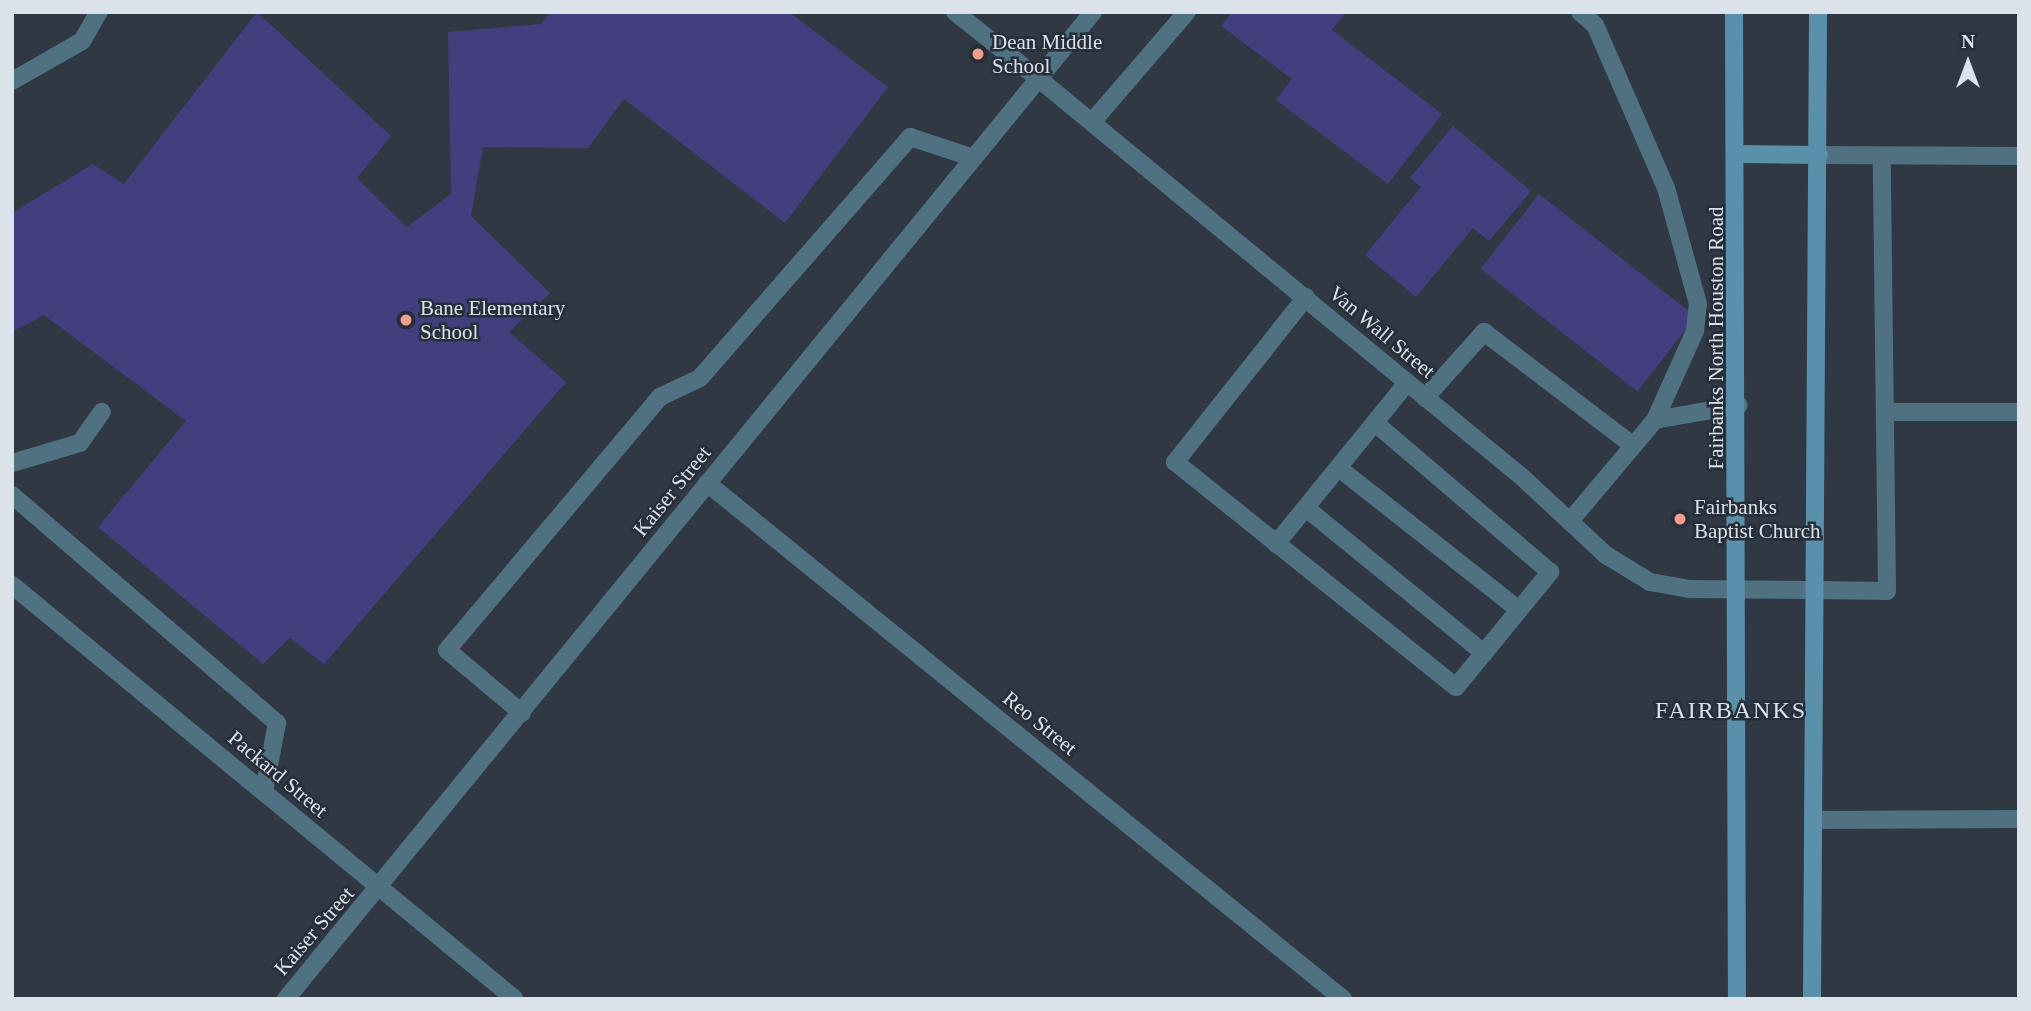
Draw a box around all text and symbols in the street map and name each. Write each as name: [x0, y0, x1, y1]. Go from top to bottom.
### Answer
north arrow: [1933, 28, 2003, 98]
place label: Dean Middle School: [992, 29, 1102, 79]
text: N: [1961, 31, 1975, 52]
marker: Dean Middle School: [970, 46, 986, 62]
street label: Fairbanks North Houston Road: [1703, 206, 1729, 470]
street label: Van Wall Street: [1324, 280, 1440, 384]
place label: Bane Elementary School: [420, 295, 565, 345]
marker: Bane Elementary School: [398, 312, 414, 328]
street label: Kaiser Street: [628, 441, 716, 541]
place label: Fairbanks Baptist Church: [1694, 494, 1821, 544]
marker: Fairbanks Baptist Church: [1672, 511, 1688, 527]
street label: Reo Street: [998, 685, 1082, 761]
district label: FAIRBANKS: [1656, 697, 1806, 725]
street label: Packard Street: [223, 725, 333, 823]
street label: Kaiser Street: [269, 882, 359, 980]

